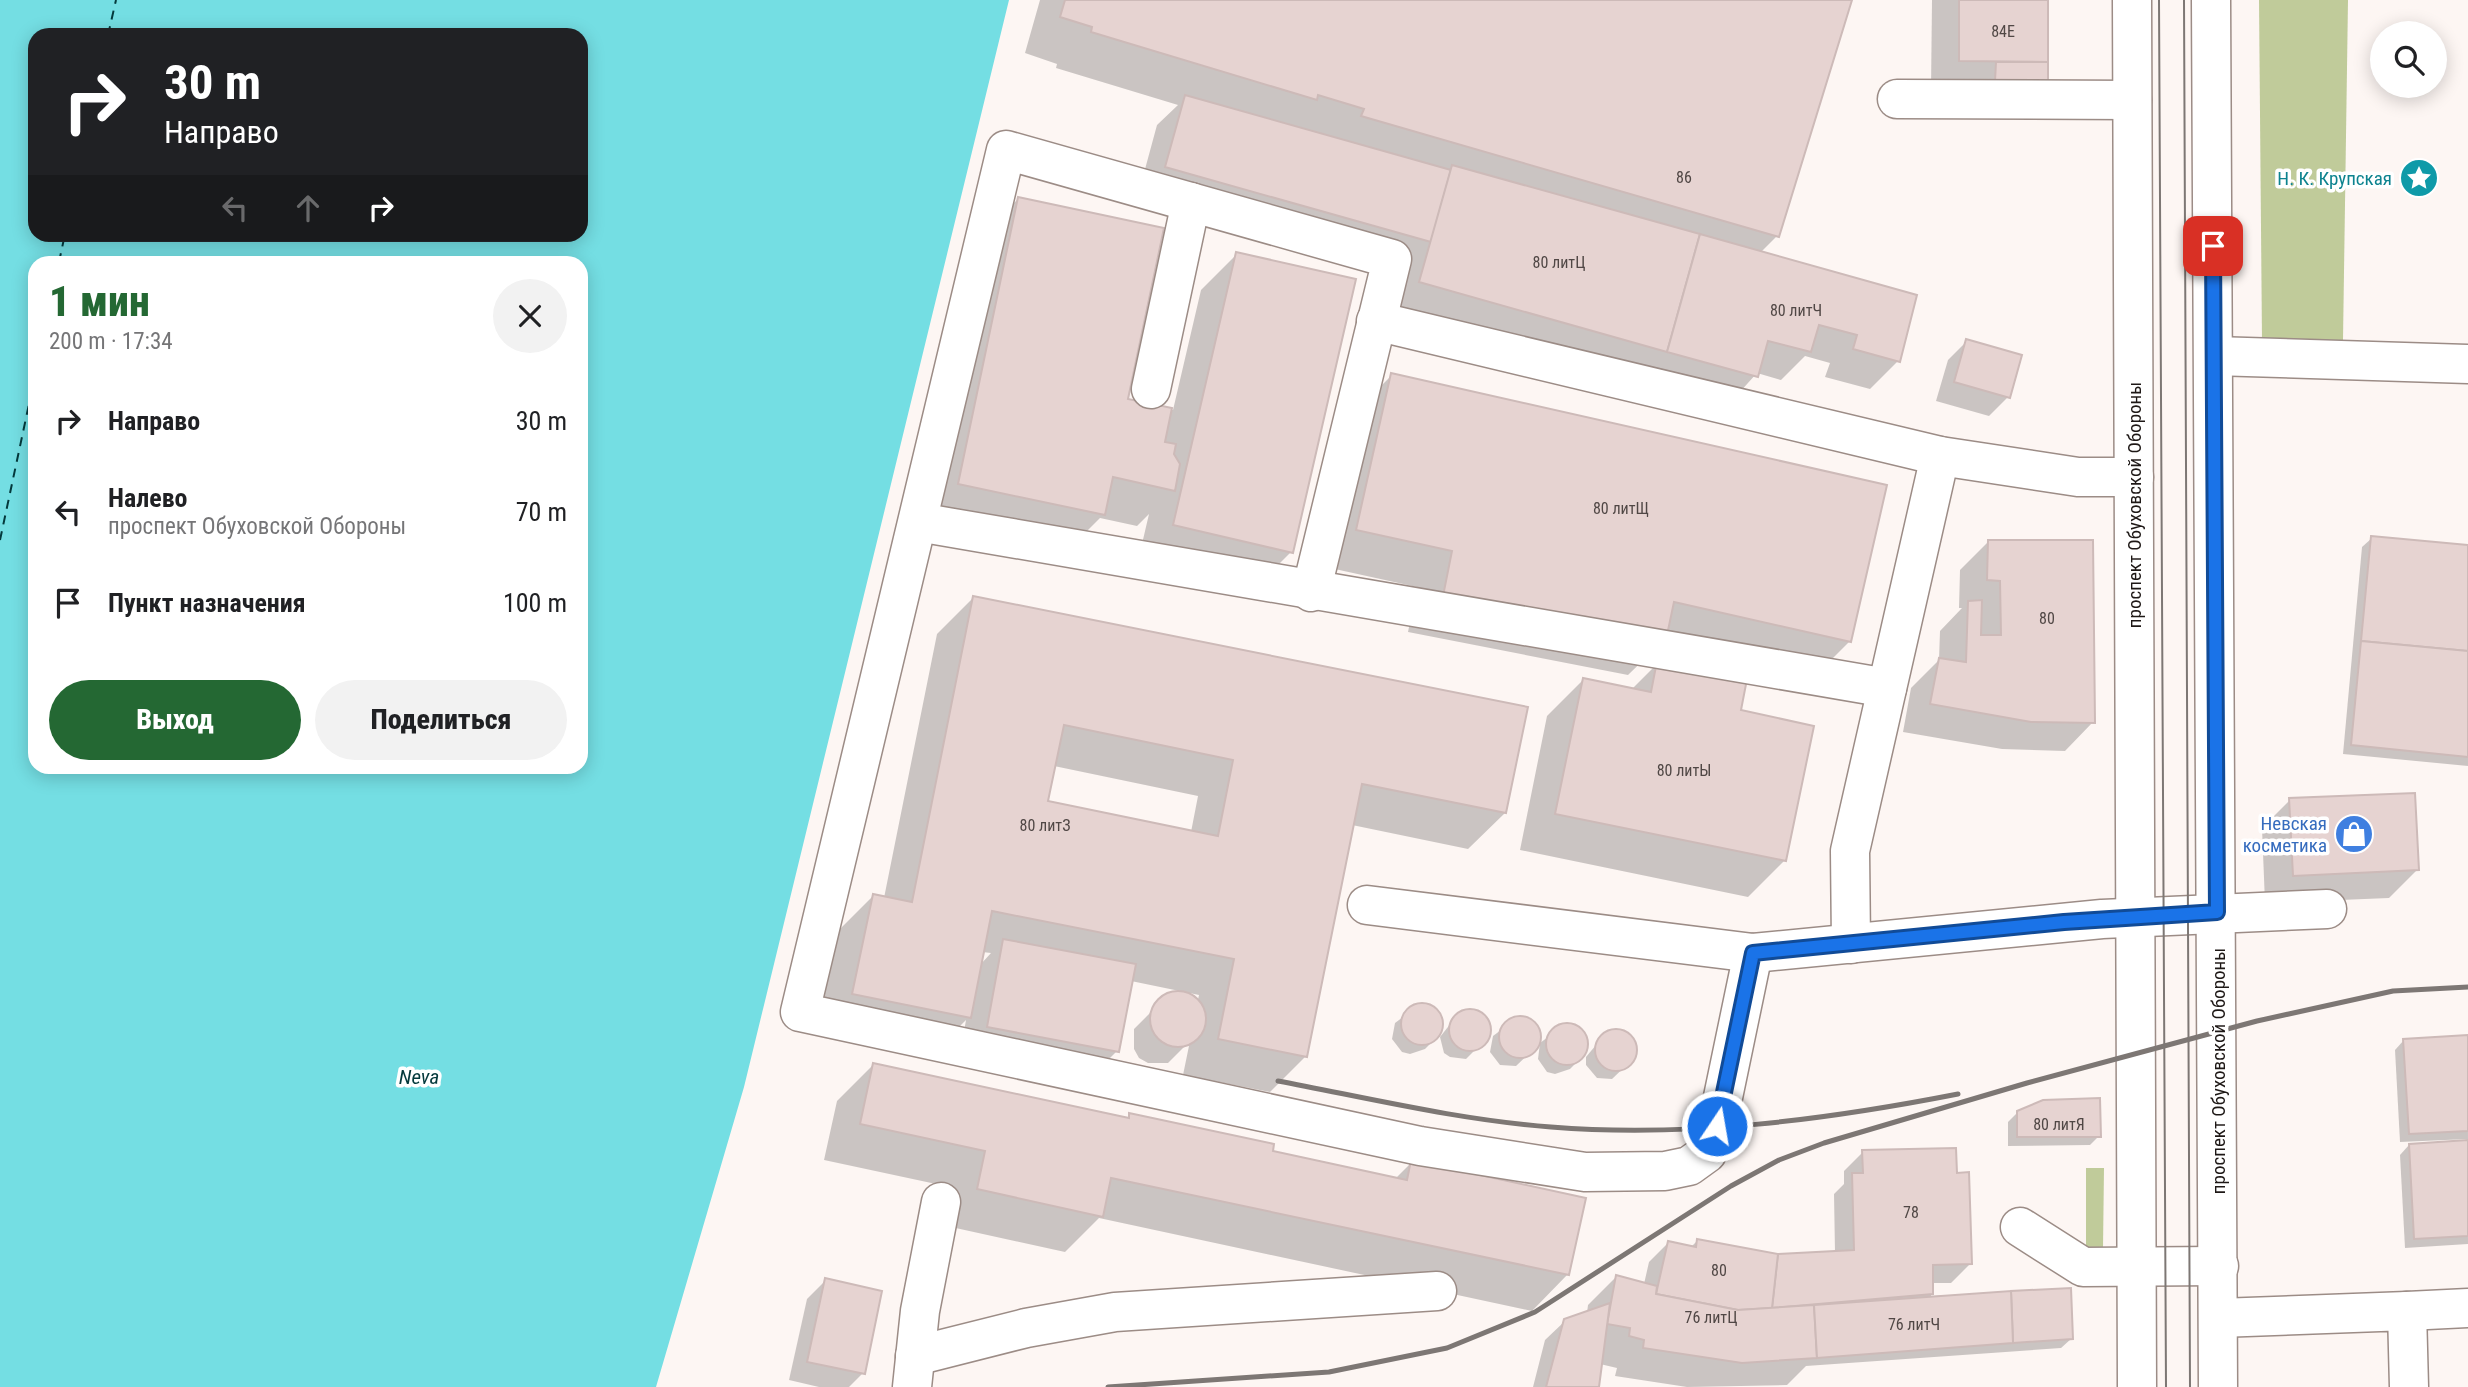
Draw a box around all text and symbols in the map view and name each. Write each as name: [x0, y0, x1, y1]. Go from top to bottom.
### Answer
map controls: [2370, 21, 2447, 98]
button: search: [2370, 21, 2447, 98]
house number: 84Е: [1991, 22, 2015, 41]
text: 30 m: [164, 54, 261, 111]
icon: right: [49, 56, 140, 147]
text: Направо: [164, 113, 279, 151]
place icon: Н. К. Крупская: [2398, 157, 2440, 199]
place label: Н. К. Крупская: [2277, 167, 2392, 190]
house number: 86: [1676, 168, 1692, 187]
icon: left: [216, 189, 254, 227]
icon: ahead: [289, 189, 327, 227]
icon: right: [362, 189, 400, 227]
pin: [2183, 216, 2243, 276]
icon: arrive: [2194, 227, 2232, 265]
house number: 80 литЦ: [1533, 253, 1585, 272]
text: 1 мин: [49, 277, 150, 326]
button: close: [493, 279, 567, 353]
house number: 80 литЧ: [1770, 301, 1822, 320]
text: 200 m · 17:34: [49, 328, 173, 355]
street label: проспект Обуховской Обороны: [2123, 382, 2146, 628]
icon: right: [49, 402, 87, 440]
text: Направо: [108, 406, 200, 436]
text: 30 m: [516, 406, 567, 436]
text: Налево: [108, 483, 188, 513]
icon: left: [49, 493, 87, 531]
text: 70 m: [516, 497, 567, 527]
house number: 80 литЩ: [1593, 499, 1649, 518]
text: проспект Обуховской Обороны: [108, 513, 406, 540]
icon: arrive: [49, 584, 87, 622]
text: Пункт назначения: [108, 588, 306, 618]
text: 100 m: [503, 588, 567, 618]
house number: 80: [2039, 609, 2055, 628]
button: Выход: [49, 680, 301, 760]
button: Поделиться: [315, 680, 567, 760]
house number: 80 литЫ: [1657, 761, 1711, 780]
place label: Невская косметика: [2243, 812, 2327, 857]
shop icon: Невская косметика: [2333, 813, 2375, 855]
house number: 80 литЗ: [1020, 816, 1070, 835]
street label: проспект Обуховской Обороны: [2207, 948, 2230, 1194]
water label: Neva: [399, 1065, 439, 1089]
position arrow: [1680, 1089, 1754, 1163]
house number: 80 литЯ: [2033, 1115, 2085, 1134]
house number: 78: [1903, 1203, 1919, 1222]
house number: 80: [1711, 1261, 1727, 1280]
house number: 76 литЦ: [1685, 1308, 1737, 1327]
house number: 76 литЧ: [1888, 1315, 1940, 1334]

